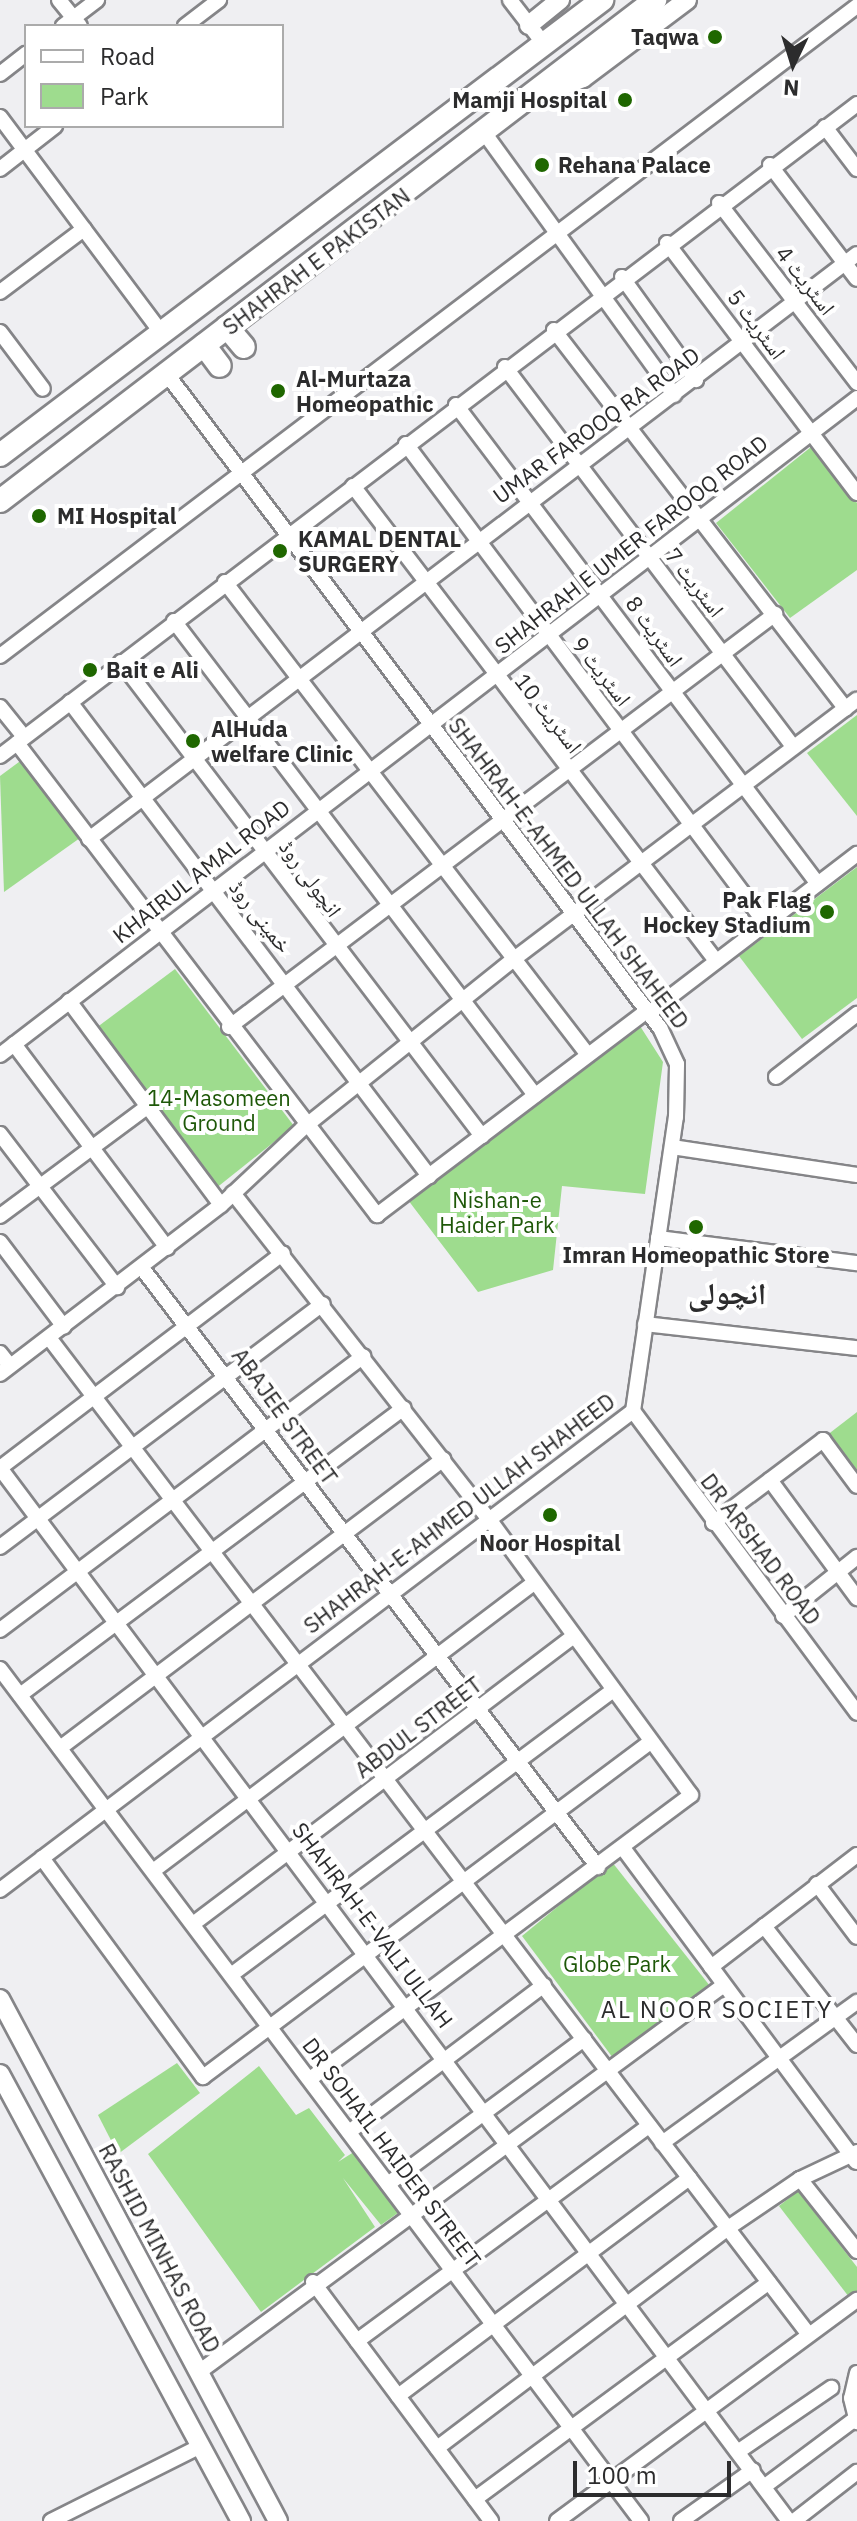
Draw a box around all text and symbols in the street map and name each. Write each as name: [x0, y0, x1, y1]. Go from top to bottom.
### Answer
legend: [24, 24, 284, 128]
place label: Taqwa: [631, 24, 699, 50]
north arrow: [753, 24, 833, 104]
marker: Taqwa: [706, 28, 724, 46]
text: Road: [100, 40, 155, 72]
text: N: [782, 73, 800, 103]
text: Park: [100, 80, 149, 112]
place label: Mamji Hospital: [452, 87, 607, 113]
marker: Mamji Hospital: [614, 89, 636, 111]
place label: Rehana Palace: [558, 152, 711, 178]
marker: Rehana Palace: [533, 156, 551, 174]
street label: SHAHRAH E PAKISTAN: [217, 182, 415, 340]
street label: اسٹریٹ 4: [771, 240, 841, 320]
street label: اسٹریٹ 5: [722, 284, 792, 364]
street label: UMAR FAROOQ RA ROAD: [488, 341, 704, 509]
place label: Al-Murtaza Homeopathic: [296, 365, 434, 416]
marker: Al-Murtaza Homeopathic: [267, 380, 289, 402]
street label: SHAHRAH E UMER FAROOQ ROAD: [489, 429, 773, 659]
place label: MI Hospital: [57, 503, 176, 529]
marker: MI Hospital: [28, 505, 50, 527]
place label: KAMAL DENTAL SURGERY: [298, 525, 461, 576]
marker: KAMAL DENTAL SURGERY: [269, 540, 291, 562]
street label: اسٹریٹ 7: [660, 542, 730, 622]
street label: اسٹریٹ 8: [621, 591, 689, 671]
street label: اسٹریٹ 9: [567, 631, 637, 711]
place label: Bait e Ali: [106, 657, 199, 683]
marker: Bait e Ali: [81, 661, 99, 679]
street label: اسٹریٹ 10: [510, 668, 588, 758]
street label: SHAHRAH-E-AHMED ULLAH SHAHEED: [443, 712, 695, 1034]
place label: AlHuda welfare Clinic: [211, 715, 353, 766]
marker: AlHuda welfare Clinic: [182, 730, 204, 752]
street label: KHAIRUL AMAL ROAD: [107, 794, 295, 948]
street label: انچولی روڈ: [274, 834, 348, 922]
street label: خمینی روڈ: [224, 874, 298, 958]
place label: Pak Flag Hockey Stadium: [643, 886, 811, 938]
marker: Pak Flag Hockey Stadium: [818, 903, 836, 921]
park label: 14-Masomeen Ground: [147, 1084, 291, 1136]
park label: Nishan-e Haider Park: [439, 1186, 555, 1238]
marker: Imran Homeopathic Store: [685, 1216, 707, 1238]
place label: Imran Homeopathic Store: [562, 1242, 830, 1268]
district label: انچولی: [688, 1275, 766, 1311]
street label: ABAJEE STREET: [227, 1343, 343, 1489]
street label: SHAHRAH-E-AHMED ULLAH SHAHEED: [298, 1387, 620, 1639]
street label: DR ARSHAD ROAD: [696, 1468, 826, 1630]
marker: Noor Hospital: [539, 1504, 561, 1526]
place label: Noor Hospital: [479, 1530, 621, 1556]
street label: ABDUL STREET: [349, 1671, 487, 1783]
street label: SHAHRAH-E-VALI ULLAH: [287, 1817, 459, 2033]
park label: Globe Park: [563, 1951, 671, 1977]
district label: AL NOOR SOCIETY: [601, 1996, 833, 2024]
street label: DR SOHAIL HAIDER STREET: [297, 2032, 487, 2272]
street label: RASHID MINHAS ROAD: [94, 2139, 226, 2357]
scale bar: [577, 2445, 735, 2495]
text: 100 m: [587, 2459, 657, 2491]

